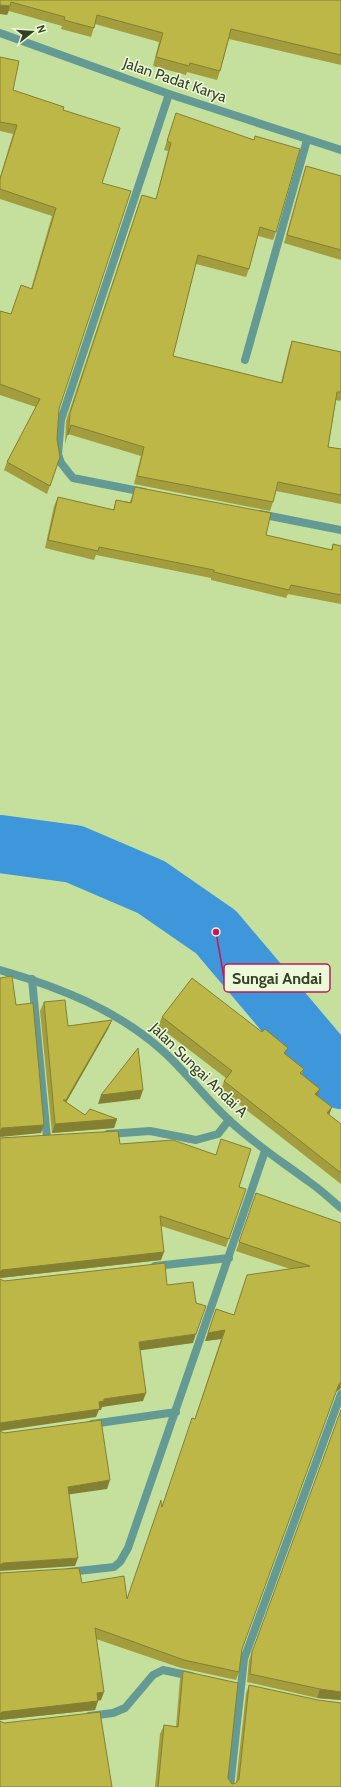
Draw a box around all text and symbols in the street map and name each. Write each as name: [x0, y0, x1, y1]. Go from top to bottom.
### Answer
north arrow: [12, 12, 52, 52]
text: N: [34, 23, 49, 35]
street label: Jalan Padat Karya: [120, 54, 230, 106]
callout: Sungai Andai: [224, 964, 330, 992]
text: Sungai Andai: [232, 969, 322, 988]
street label: Jalan Sungai Andai A: [146, 1018, 252, 1122]

